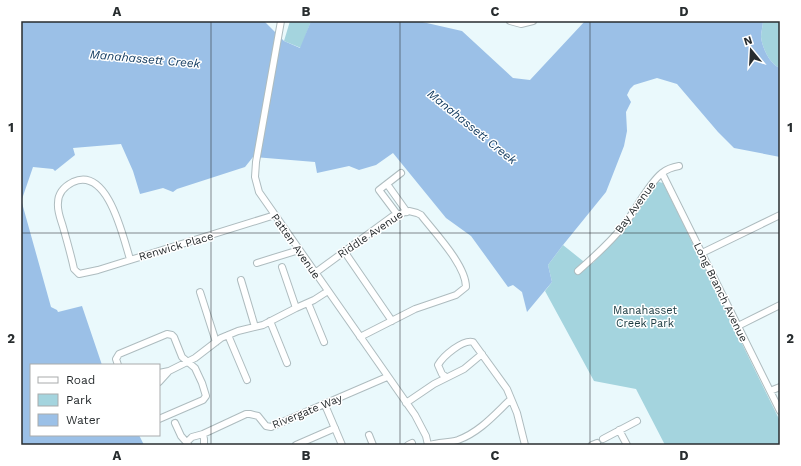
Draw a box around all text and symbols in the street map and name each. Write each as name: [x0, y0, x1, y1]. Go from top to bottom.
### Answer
text: A: [113, 4, 122, 19]
text: B: [302, 4, 311, 19]
text: C: [491, 4, 500, 19]
text: D: [679, 4, 689, 19]
north arrow: [731, 30, 771, 70]
text: N: [742, 34, 754, 48]
water label: Manahassett Creek: [89, 47, 201, 71]
water label: Manahassett Creek: [425, 87, 520, 168]
text: 1: [8, 120, 14, 135]
text: 1: [787, 120, 793, 135]
street label: Bay Avenue: [612, 179, 659, 236]
street label: Riddle Avenue: [335, 208, 405, 261]
street label: Patten Avenue: [268, 211, 323, 281]
street label: Renwick Place: [137, 230, 215, 263]
street label: Long Branch Avenue: [691, 240, 750, 344]
park label: Manahasset Creek Park: [613, 304, 677, 330]
text: 2: [7, 331, 15, 346]
text: 2: [786, 331, 794, 346]
legend: [30, 364, 160, 436]
text: Road: [66, 373, 95, 387]
street label: Rivergate Way: [270, 391, 344, 431]
text: Park: [66, 393, 92, 407]
text: Water: [66, 413, 101, 427]
text: A: [113, 448, 122, 463]
text: B: [302, 448, 311, 463]
text: C: [491, 448, 500, 463]
text: D: [679, 448, 689, 463]

